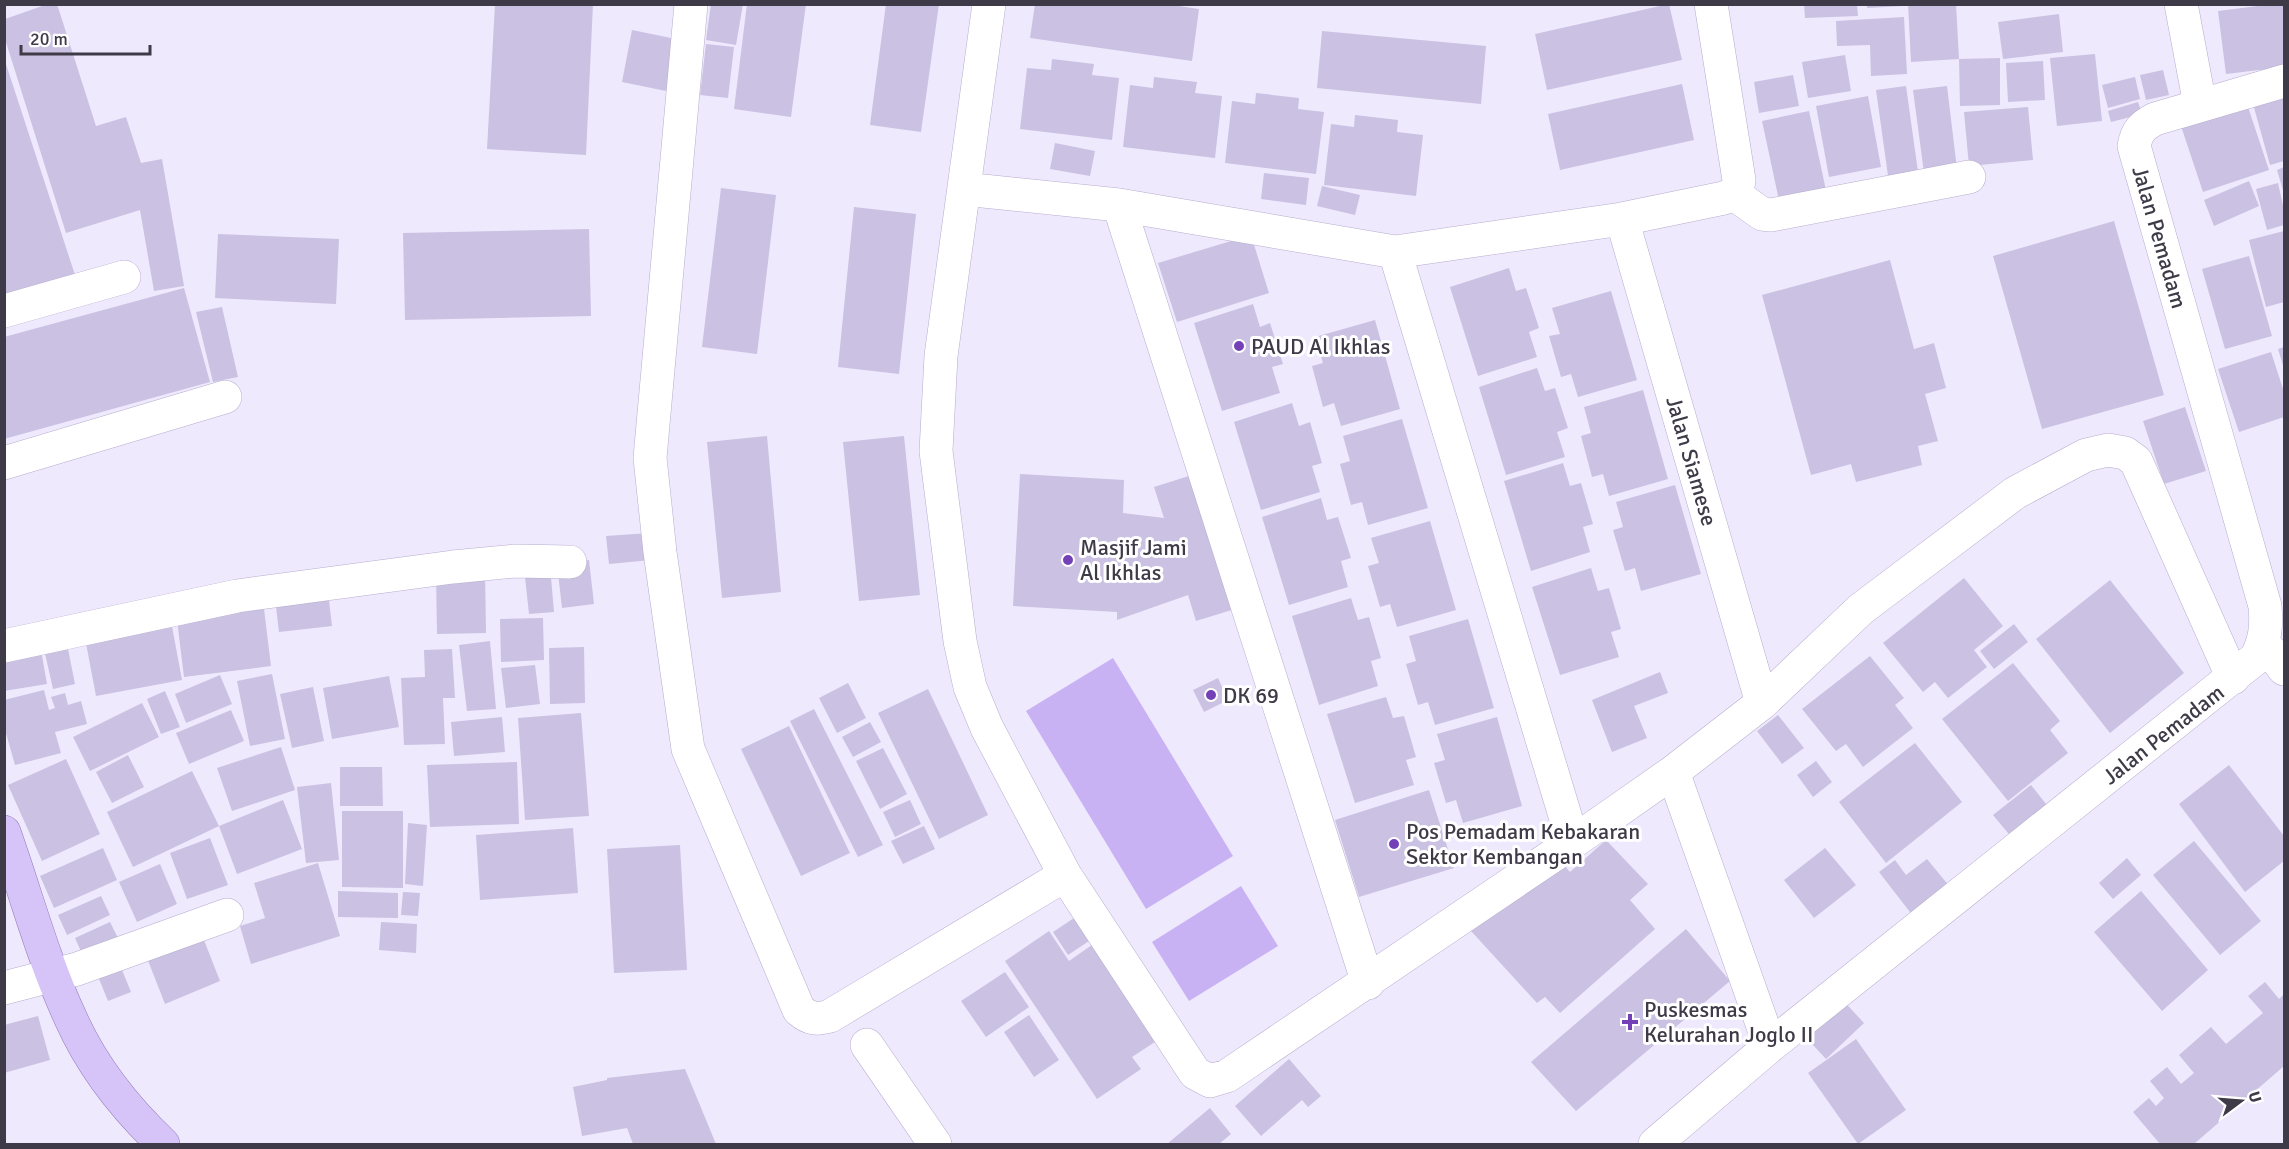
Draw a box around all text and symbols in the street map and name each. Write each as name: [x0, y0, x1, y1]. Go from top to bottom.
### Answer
scale bar: [21, 18, 150, 56]
text: 20 m: [30, 28, 68, 50]
street label: Jalan Pemadam: [2126, 163, 2193, 311]
place label: PAUD Al Ikhlas: [1251, 333, 1390, 360]
marker: PAUD Al Ikhlas: [1232, 339, 1246, 353]
street label: Jalan Siamese: [1660, 393, 1723, 529]
place label: Masjif Jami Al Ikhlas: [1080, 534, 1187, 586]
marker: Masjif Jami Al Ikhlas: [1061, 553, 1075, 567]
street label: Jalan Pemadam: [2097, 679, 2229, 790]
place label: DK 69: [1223, 682, 1279, 709]
marker: DK 69: [1204, 688, 1218, 702]
place label: Pos Pemadam Kebakaran Sektor Kembangan: [1406, 818, 1640, 870]
marker: Pos Pemadam Kebakaran Sektor Kembangan: [1387, 837, 1401, 851]
place label: Puskesmas Kelurahan Joglo II: [1644, 996, 1813, 1048]
marker: Puskesmas Kelurahan Joglo II: [1621, 1013, 1639, 1031]
north arrow: [2211, 1071, 2271, 1131]
text: U: [2243, 1089, 2266, 1105]

